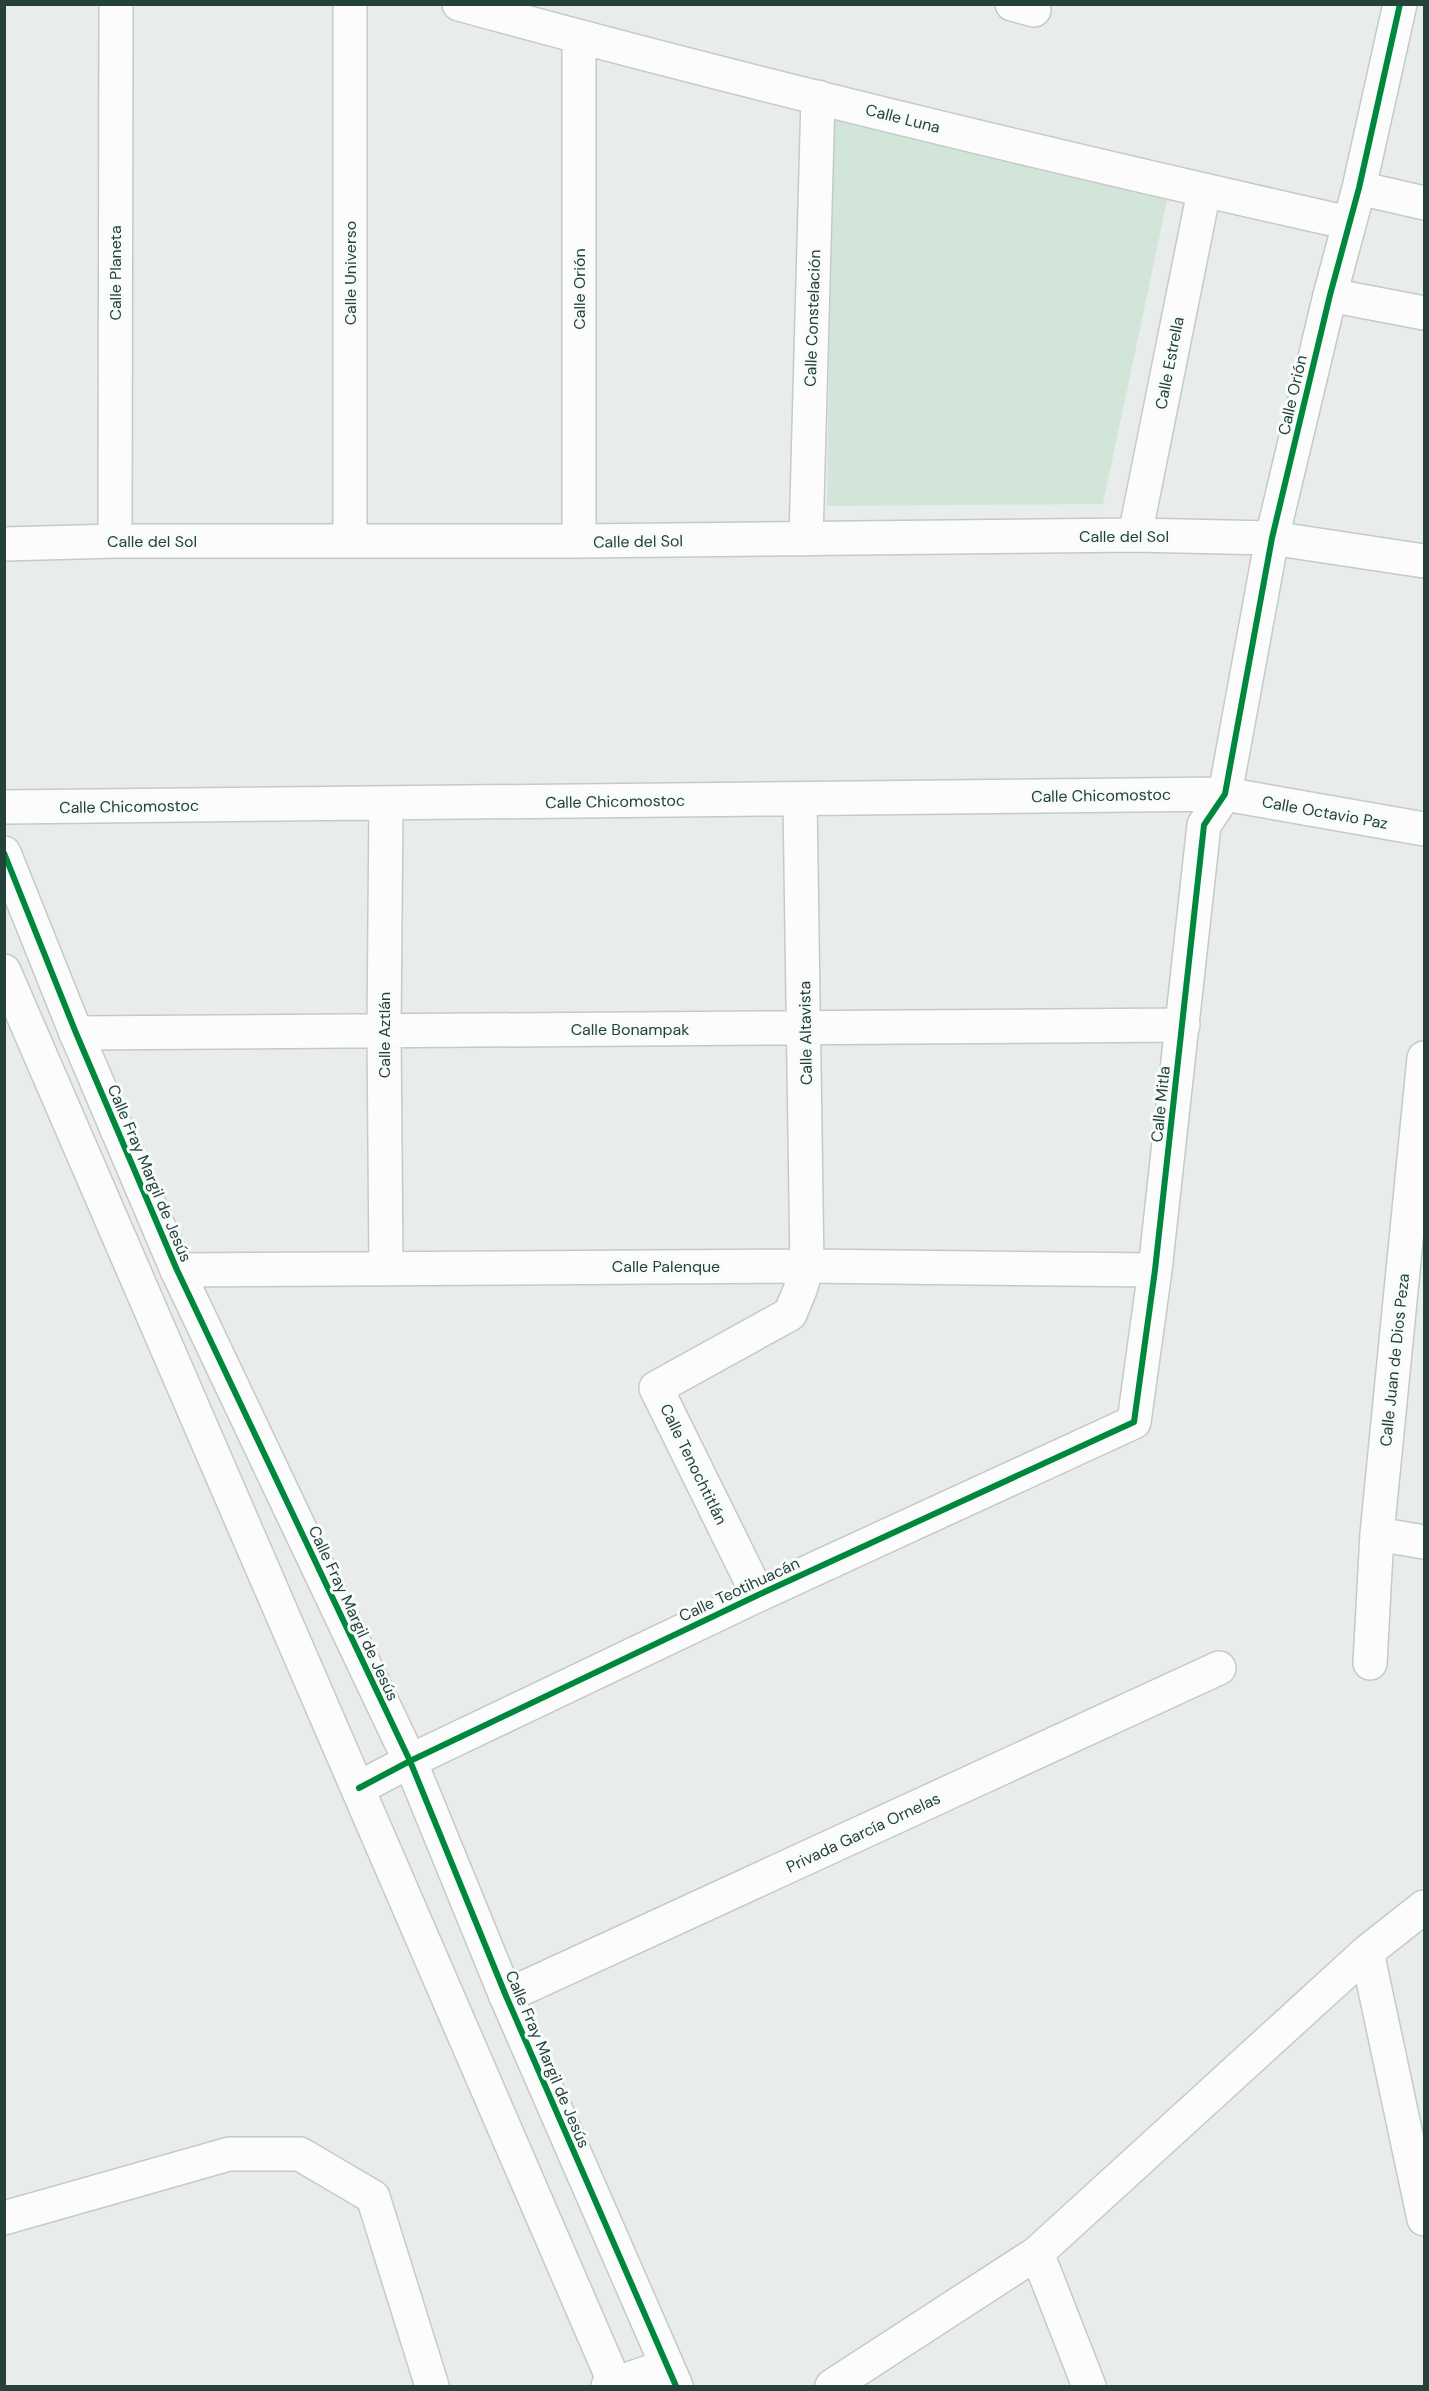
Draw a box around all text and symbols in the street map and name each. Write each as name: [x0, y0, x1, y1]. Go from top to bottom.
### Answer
street label: Calle Luna: [863, 99, 942, 138]
street label: Calle Universo: [340, 221, 361, 325]
street label: Calle Planeta: [105, 225, 126, 321]
street label: Calle Orión: [569, 248, 590, 330]
street label: Calle Constelación: [800, 249, 825, 387]
street label: Calle Estrella: [1150, 315, 1189, 411]
street label: Calle Orión: [1273, 353, 1312, 437]
street label: Calle del Sol: [1079, 526, 1169, 547]
street label: Calle del Sol: [593, 530, 683, 553]
street label: Calle del Sol: [107, 531, 197, 552]
street label: Calle Chicomostoc: [1031, 784, 1171, 807]
street label: Calle Chicomostoc: [545, 790, 685, 813]
street label: Calle Octavio Paz: [1260, 791, 1390, 834]
street label: Calle Chicomostoc: [59, 795, 199, 818]
street label: Calle Altavista: [794, 981, 817, 1085]
street label: Calle Aztlán: [374, 992, 395, 1078]
street label: Calle Bonampak: [571, 1019, 689, 1040]
street label: Calle Mitla: [1146, 1065, 1175, 1143]
street label: Calle Fray Margil de Jesús: [103, 1081, 197, 1265]
street label: Calle Palenque: [612, 1256, 720, 1277]
street label: Calle Juan de Dios Peza: [1375, 1272, 1414, 1448]
street label: Calle Tenochtitlán: [655, 1400, 732, 1528]
street label: Calle Fray Margil de Jesús: [304, 1522, 403, 1704]
street label: Calle Teotihuacán: [676, 1552, 803, 1627]
street label: Privada García Ornelas: [783, 1787, 944, 1877]
street label: Calle Fray Margil de Jesús: [501, 1967, 595, 2151]

